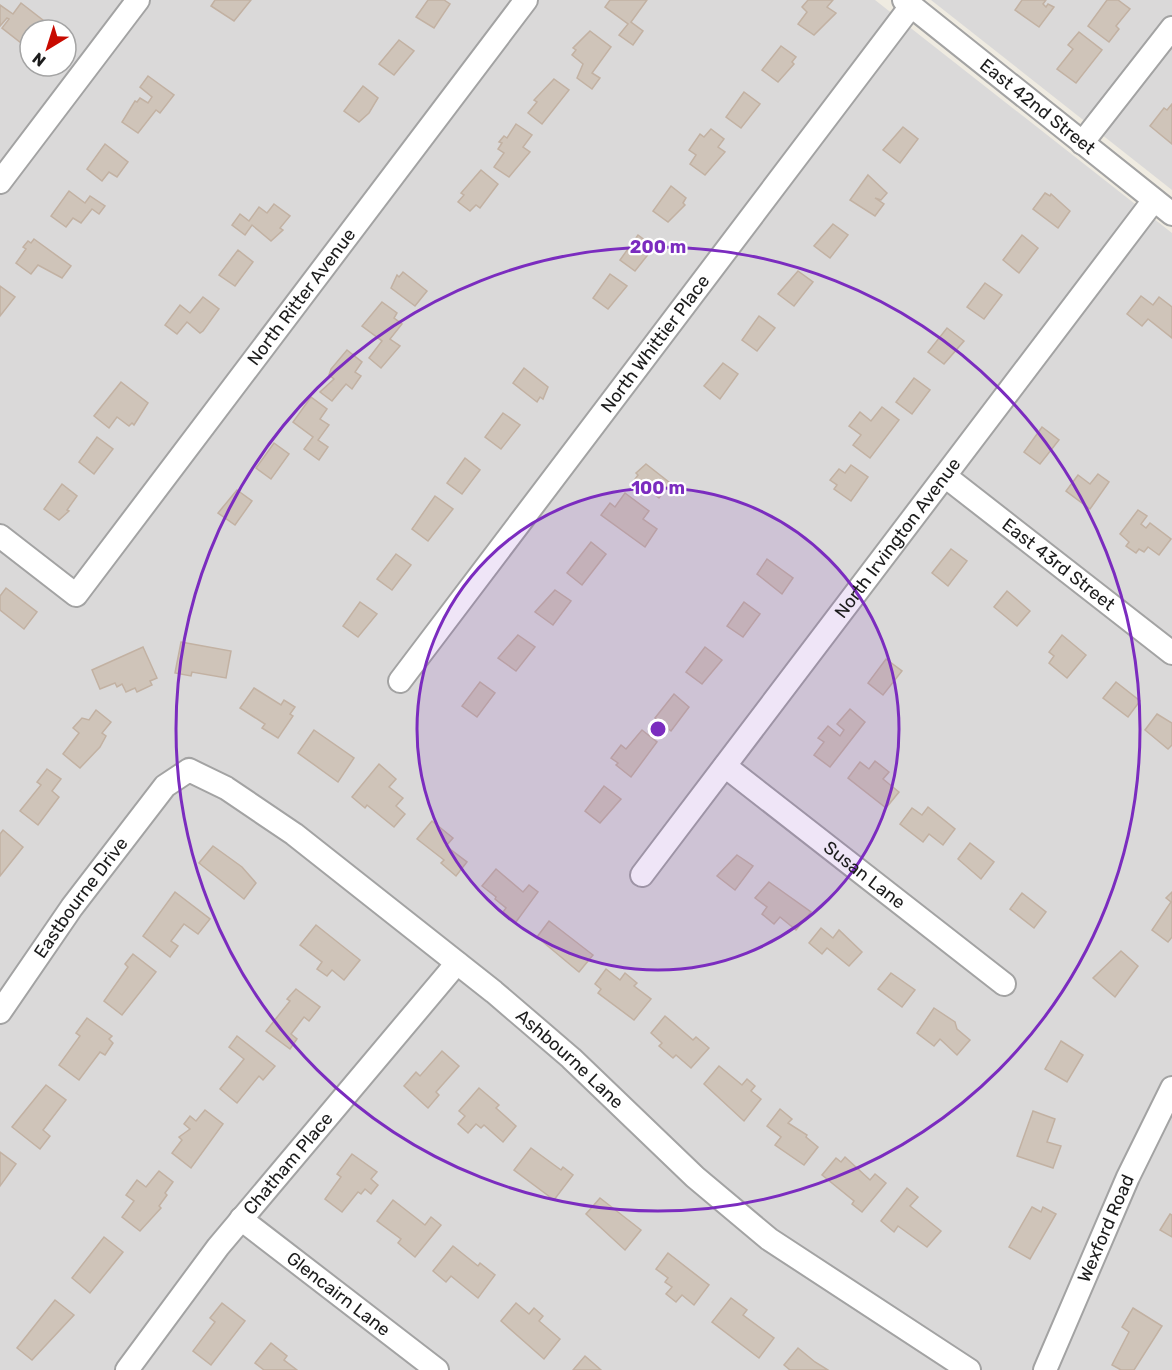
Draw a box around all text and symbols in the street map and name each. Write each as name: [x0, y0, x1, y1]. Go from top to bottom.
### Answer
north arrow: [18, 18, 78, 78]
text: N: [29, 48, 49, 70]
street label: East 42nd Street: [976, 54, 1100, 159]
street label: North Ritter Avenue: [243, 224, 360, 370]
text: 200 m: [630, 236, 686, 258]
street label: North Whittier Place: [596, 271, 714, 417]
street label: North Irvington Avenue: [830, 454, 965, 622]
text: 100 m: [631, 477, 685, 499]
street label: East 43rd Street: [998, 514, 1120, 615]
centre of rings: [648, 719, 668, 739]
street label: Eastbourne Drive: [29, 833, 133, 962]
street label: Susan Lane: [819, 836, 910, 914]
street label: Ashbourne Lane: [511, 1005, 628, 1113]
street label: Chatham Place: [239, 1108, 338, 1219]
street label: Wexford Road: [1073, 1171, 1139, 1286]
street label: Glencairn Lane: [282, 1247, 395, 1341]

